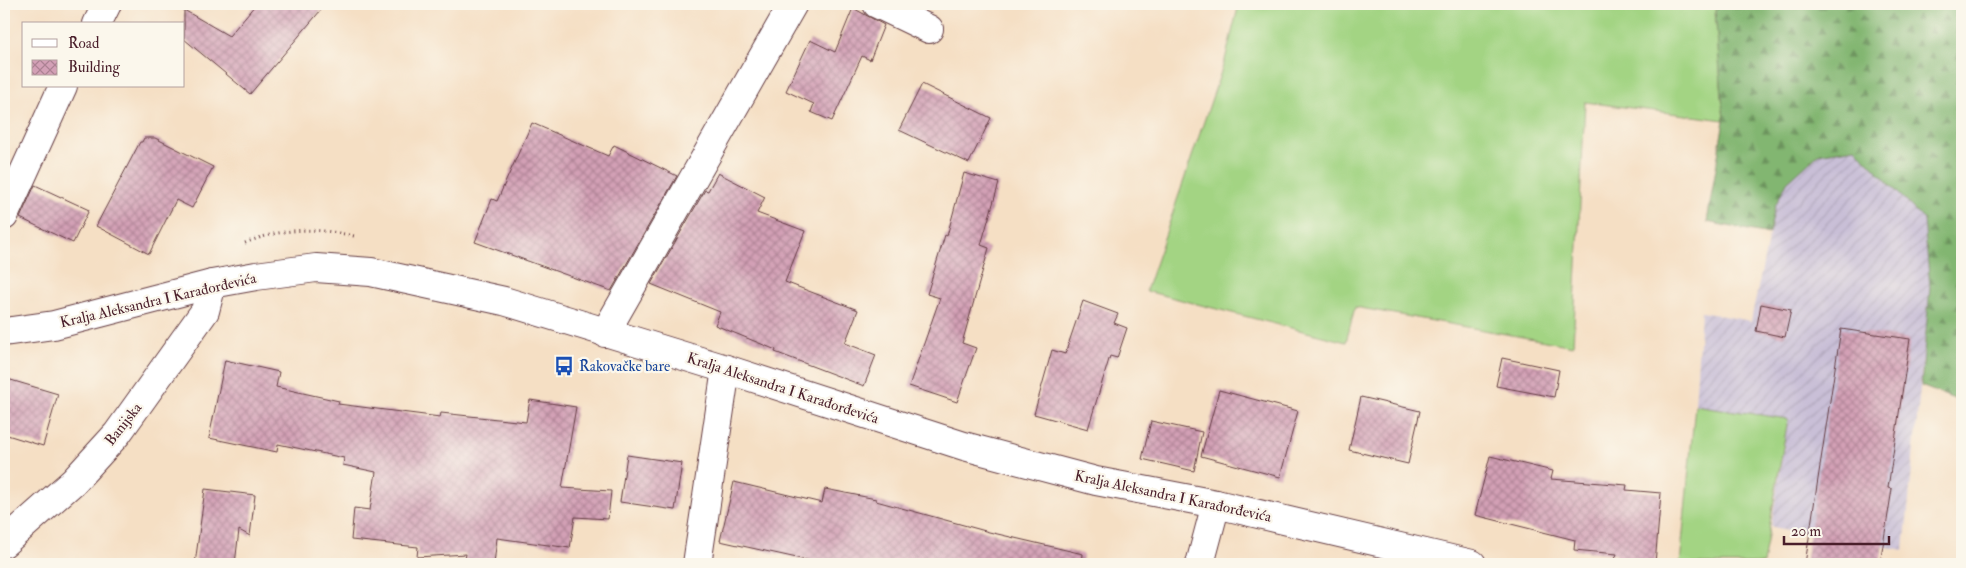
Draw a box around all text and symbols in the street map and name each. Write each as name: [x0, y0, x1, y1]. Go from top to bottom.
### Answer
legend: [22, 22, 185, 88]
text: Road: [68, 34, 100, 53]
text: Building: [68, 58, 120, 77]
street label: Kralja Aleksandra I Karađorđevića: [58, 268, 259, 332]
street label: Kralja Aleksandra I Karađorđevića: [684, 348, 882, 429]
bus stop icon: Rakovačke bare: [553, 355, 575, 377]
place label: Rakovačke bare: [579, 357, 670, 376]
street label: Banijska: [101, 398, 147, 450]
street label: Kralja Aleksandra I Karađorđevića: [1073, 466, 1274, 527]
scale bar: [1784, 513, 1888, 545]
text: 20 m: [1791, 522, 1821, 541]

